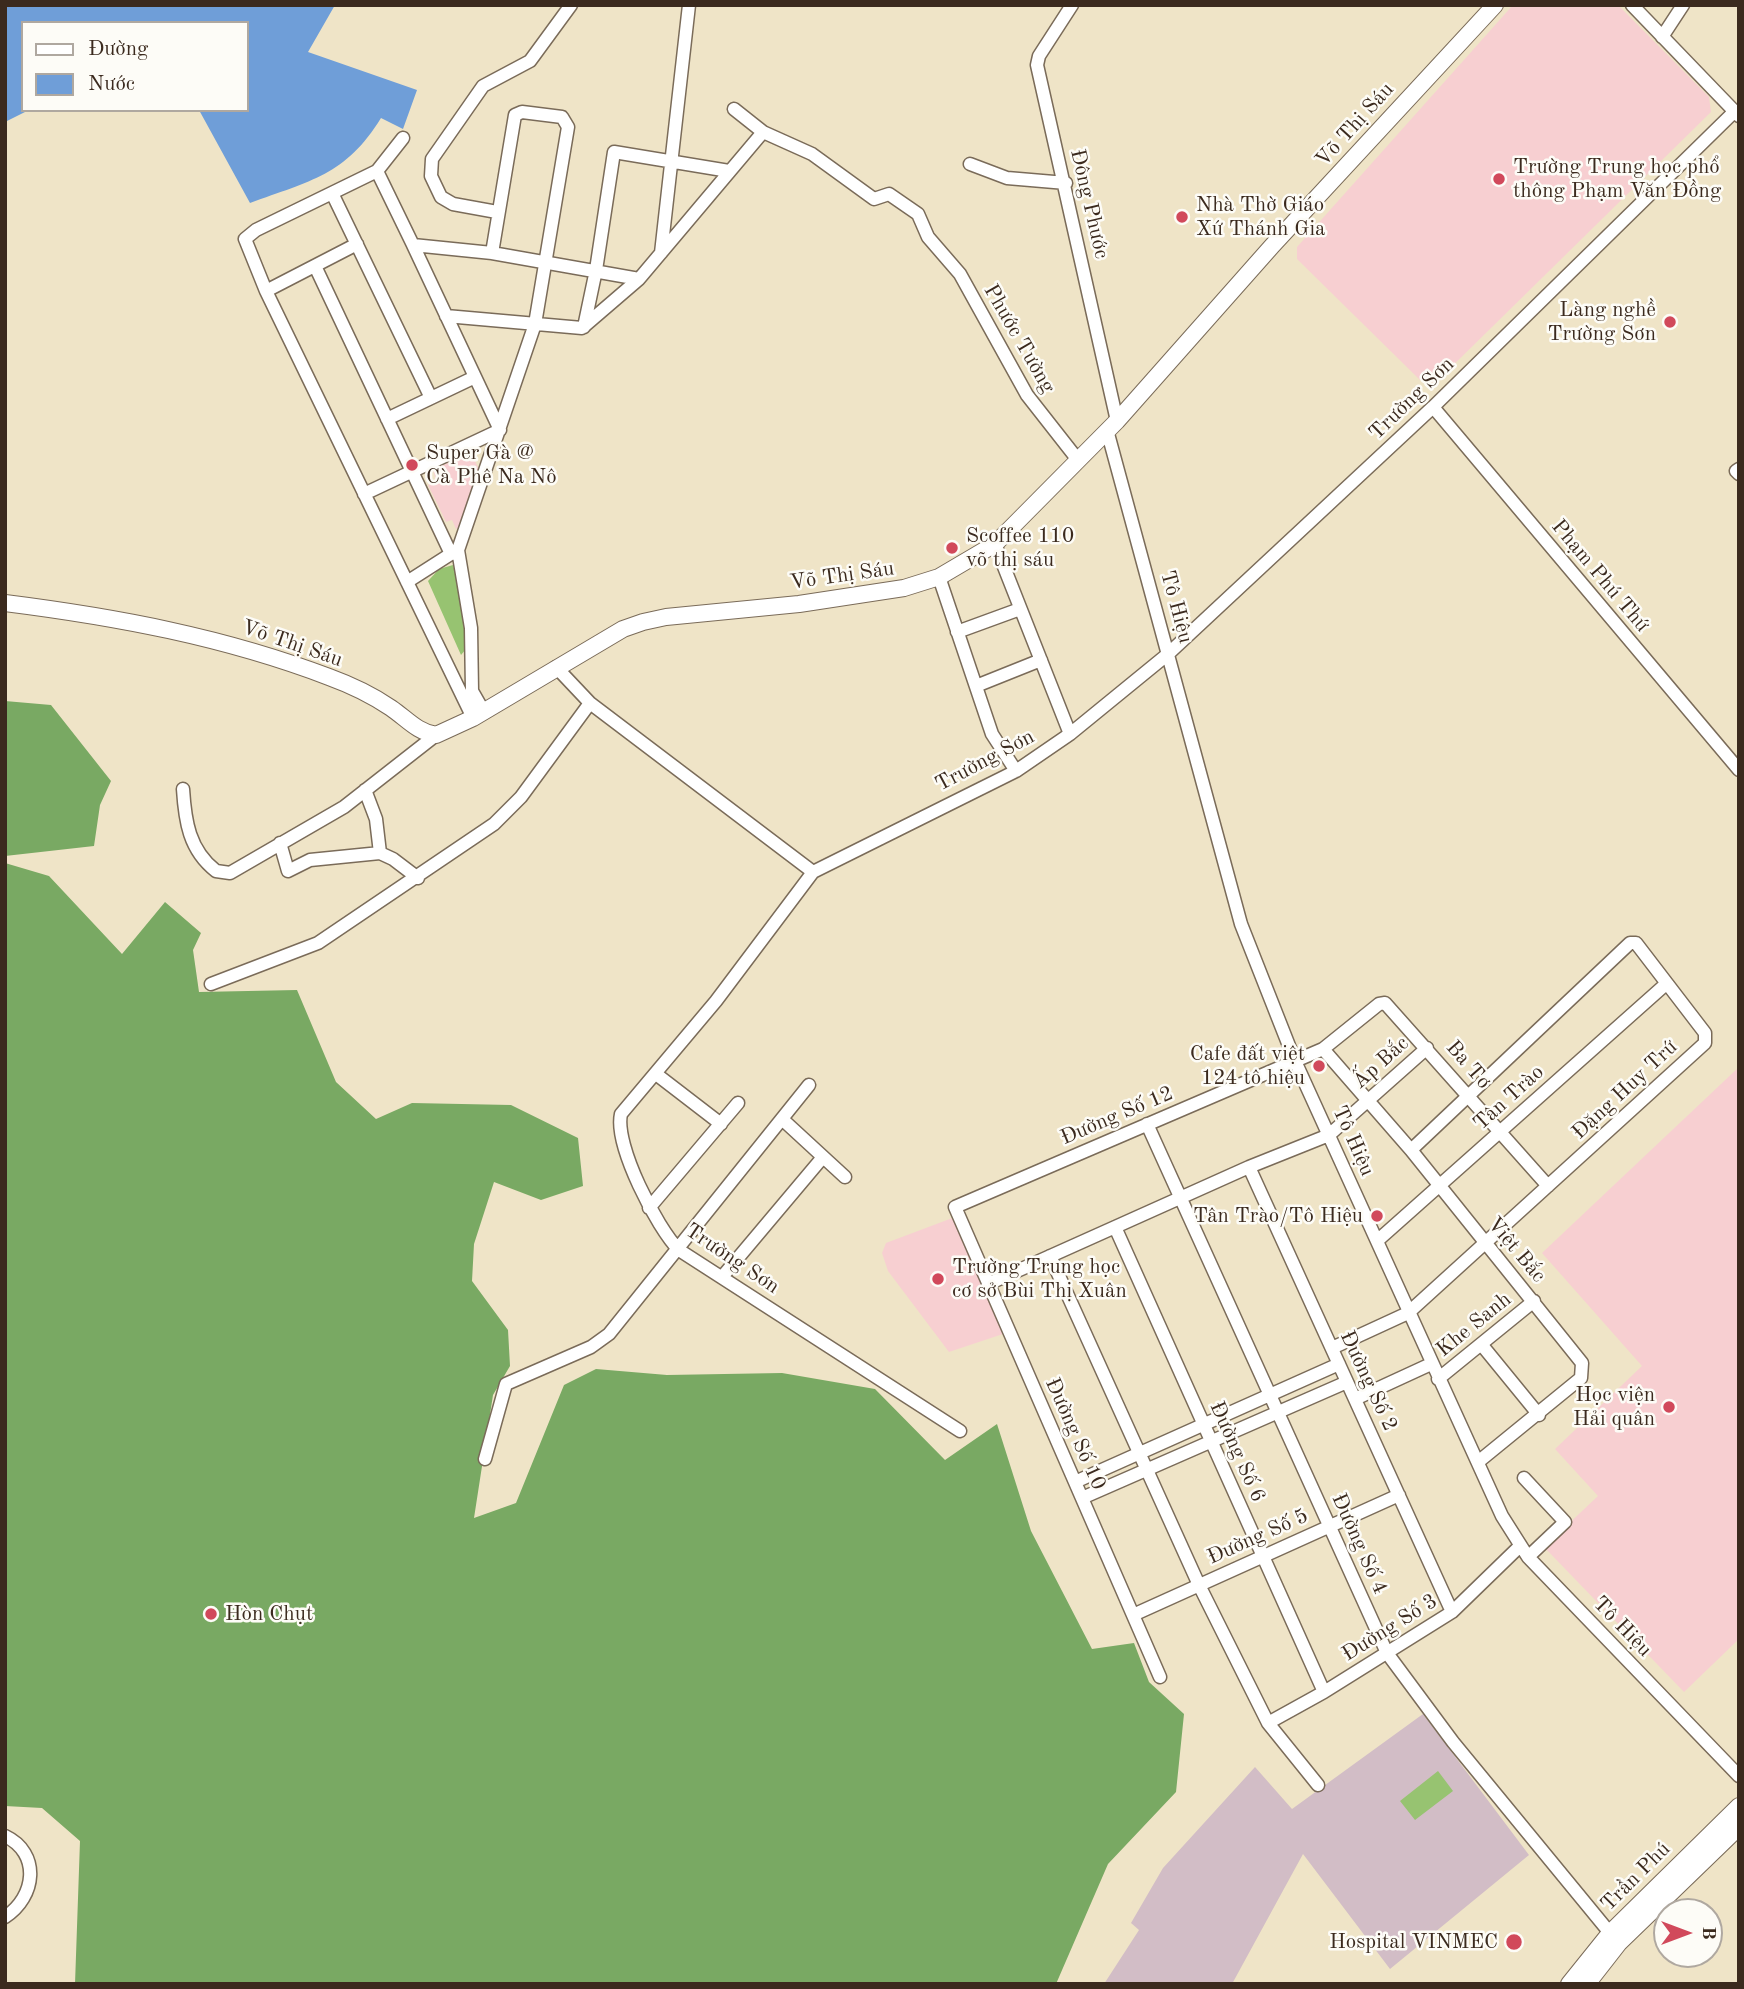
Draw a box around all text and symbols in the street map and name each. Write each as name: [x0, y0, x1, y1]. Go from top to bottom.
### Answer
legend: [21, 21, 248, 112]
text: Đường: [88, 39, 148, 60]
text: Nước: [88, 74, 135, 95]
street label: Võ Thị Sáu: [1310, 78, 1400, 172]
street label: Đông Phước: [1064, 147, 1114, 261]
place label: Trường Trung học phổ thông Phạm Văn Đồng: [1513, 154, 1721, 204]
marker: Trường Trung học phổ thông Phạm Văn Đồng: [1491, 171, 1507, 187]
place label: Nhà Thờ Giáo Xứ Thánh Gia: [1196, 192, 1325, 242]
marker: Nhà Thờ Giáo Xứ Thánh Gia: [1174, 209, 1190, 225]
street label: Phước Tường: [978, 280, 1060, 398]
place label: Làng nghề Trường Sơn: [1547, 297, 1656, 347]
marker: Làng nghề Trường Sơn: [1662, 314, 1678, 330]
street label: Trường Sơn: [1364, 352, 1460, 446]
place label: Super Gà @ Cà Phê Na Nô: [426, 440, 557, 490]
marker: Super Gà @ Cà Phê Na Nô: [404, 457, 420, 473]
street label: Phạm Phú Thứ: [1546, 515, 1654, 637]
place label: Scoffee 110 võ thị sáu: [966, 523, 1074, 573]
marker: Scoffee 110 võ thị sáu: [944, 540, 960, 556]
street label: Võ Thị Sáu: [788, 556, 896, 596]
street label: Tô Hiệu: [1154, 568, 1198, 646]
street label: Võ Thị Sáu: [238, 615, 346, 673]
street label: Trường Sơn: [931, 724, 1039, 798]
street label: Ấp Bắc: [1348, 1031, 1414, 1095]
street label: Đặng Huy Trứ: [1567, 1035, 1683, 1145]
street label: Ba Tơ: [1440, 1036, 1496, 1094]
place label: Cafe đất việt 124 tô hiệu: [1190, 1041, 1305, 1091]
marker: Cafe đất việt 124 tô hiệu: [1311, 1058, 1327, 1074]
street label: Tân Trào: [1469, 1060, 1549, 1136]
street label: Đường Số 12: [1057, 1081, 1177, 1151]
street label: Tô Hiệu: [1326, 1102, 1380, 1180]
place label: Tân Trào/Tô Hiệu: [1193, 1203, 1363, 1229]
marker: Tân Trào/Tô Hiệu: [1369, 1208, 1385, 1224]
street label: Việt Bắc: [1481, 1212, 1551, 1288]
street label: Trường Sơn: [680, 1218, 784, 1300]
place label: Trường Trung học cơ sở Bùi Thị Xuân: [952, 1254, 1127, 1304]
marker: Trường Trung học cơ sở Bùi Thị Xuân: [930, 1271, 946, 1287]
street label: Khe Sanh: [1431, 1287, 1517, 1363]
street label: Đường Số 2: [1334, 1327, 1402, 1435]
street label: Đường Số 10: [1039, 1374, 1111, 1494]
place label: Học viện Hải quân: [1573, 1382, 1655, 1432]
street label: Đường Số 6: [1204, 1398, 1270, 1506]
marker: Học viện Hải quân: [1661, 1399, 1677, 1415]
street label: Đường Số 4: [1326, 1490, 1392, 1598]
street label: Đường Số 5: [1204, 1504, 1312, 1570]
street label: Đường Số 3: [1338, 1589, 1442, 1667]
street label: Tô Hiệu: [1587, 1591, 1657, 1663]
place label: Hòn Chụt: [225, 1601, 313, 1627]
marker: Hòn Chụt: [203, 1606, 219, 1622]
street label: Trần Phú: [1596, 1837, 1676, 1917]
north arrow: [1653, 1898, 1723, 1968]
text: B: [1698, 1926, 1717, 1940]
place label: Hospital VINMEC: [1329, 1929, 1498, 1955]
marker: Hospital VINMEC: [1504, 1932, 1524, 1952]

